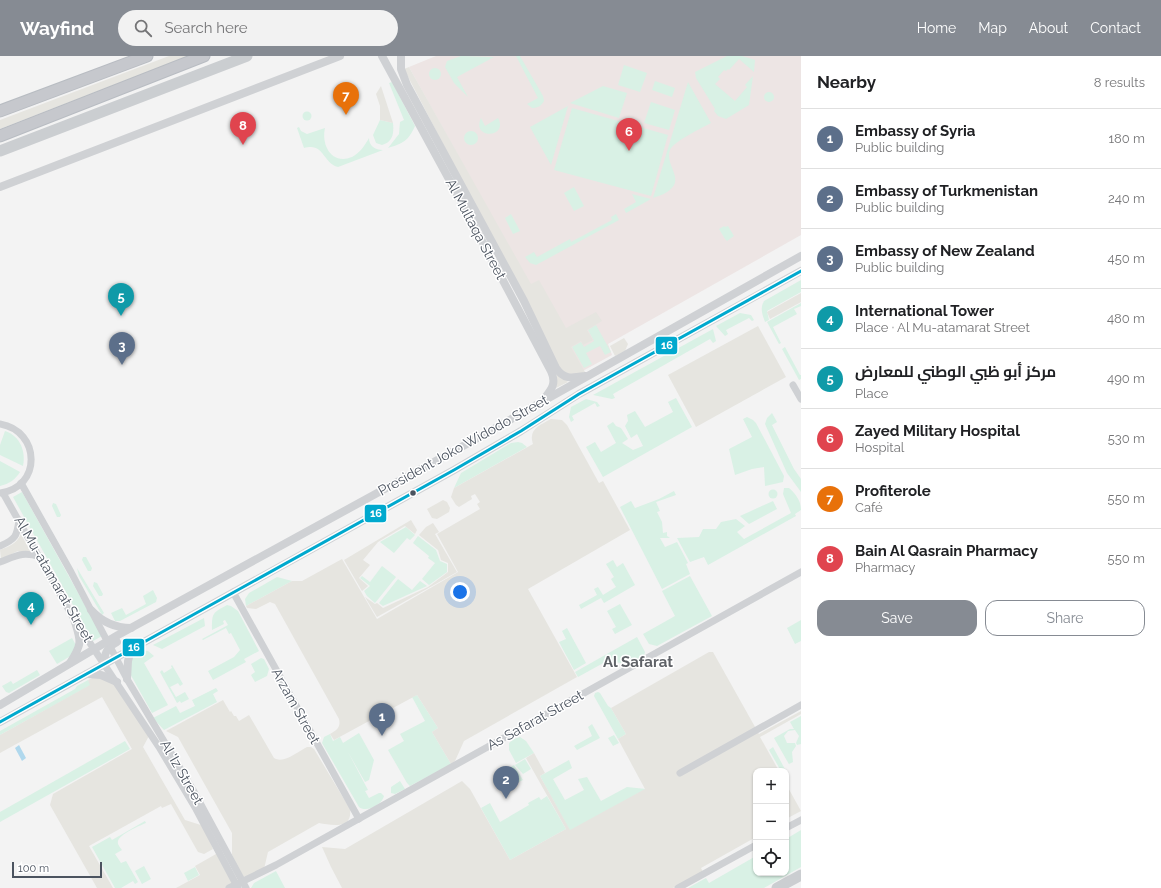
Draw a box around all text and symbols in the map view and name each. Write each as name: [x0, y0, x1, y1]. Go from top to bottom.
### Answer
search box: [118, 10, 398, 46]
text: Wayfind: [20, 17, 94, 39]
icon: search: [132, 17, 154, 39]
text: Search here: [164, 19, 248, 37]
text: Home: [917, 20, 956, 36]
text: Map: [978, 20, 1007, 36]
text: About: [1029, 20, 1068, 36]
text: Contact: [1090, 20, 1141, 36]
text: Nearby: [817, 72, 876, 92]
text: 8 results: [1094, 75, 1145, 90]
pin: 7: [333, 82, 359, 115]
pin: 8: [230, 112, 256, 145]
pin: 6: [616, 118, 642, 151]
text: Embassy of Syria: [855, 122, 975, 140]
text: 1: [827, 131, 833, 146]
text: 180 m: [1109, 131, 1145, 146]
text: Public building: [855, 140, 944, 155]
street label: Al Multaqa Street: [443, 176, 509, 282]
text: Embassy of Turkmenistan: [855, 182, 1038, 200]
text: 2: [826, 191, 834, 206]
text: 240 m: [1108, 191, 1145, 206]
text: Public building: [855, 200, 944, 215]
text: Embassy of New Zealand: [855, 242, 1035, 260]
text: 3: [826, 251, 834, 266]
text: 450 m: [1108, 251, 1145, 266]
text: Public building: [855, 260, 944, 275]
pin: 5: [108, 283, 134, 316]
text: International Tower: [855, 302, 994, 320]
text: 4: [826, 311, 834, 326]
text: 480 m: [1107, 311, 1145, 326]
text: Place · Al Mu-atamarat Street: [855, 320, 1030, 335]
pin: 3: [109, 332, 135, 365]
line badge: 16: [655, 336, 678, 355]
text: 16: [661, 339, 673, 352]
text: مركز أبو ظبي الوطني للمعارض: [855, 363, 1056, 381]
text: 5: [826, 371, 834, 386]
text: 490 m: [1107, 371, 1145, 386]
text: Place: [855, 386, 888, 401]
street label: President Joko Widodo Street: [375, 391, 551, 499]
text: Zayed Military Hospital: [855, 422, 1020, 440]
text: 6: [826, 431, 834, 446]
text: 530 m: [1108, 431, 1145, 446]
text: Hospital: [855, 440, 904, 455]
text: Profiterole: [855, 482, 931, 500]
unlabelled marker: [408, 488, 418, 498]
text: 7: [826, 491, 834, 506]
text: 550 m: [1108, 491, 1145, 506]
text: Café: [855, 500, 883, 515]
line badge: 16: [364, 504, 387, 523]
text: 16: [370, 507, 382, 520]
street label: Al Mu-atamarat Street: [11, 513, 97, 645]
text: Bain Al Qasrain Pharmacy: [855, 542, 1038, 560]
text: 8: [826, 551, 834, 566]
text: 550 m: [1108, 551, 1145, 566]
text: Pharmacy: [855, 560, 915, 575]
your location: [450, 582, 470, 602]
pin: 4: [18, 592, 44, 625]
button: Save: [817, 600, 977, 636]
button: Share: [985, 600, 1145, 636]
line badge: 16: [122, 638, 145, 657]
text: 16: [128, 641, 140, 654]
district label: Al Safarat: [603, 653, 673, 671]
street label: Arzam Street: [269, 665, 324, 747]
street label: As Safarat Street: [484, 687, 586, 753]
pin: 1: [369, 703, 395, 736]
street label: Al 'Iz Street: [157, 737, 207, 807]
pin: 2: [493, 766, 519, 799]
map controls: [753, 768, 789, 876]
button: +: [753, 768, 789, 804]
button: −: [753, 804, 789, 840]
button: locate: [753, 840, 789, 876]
scale bar: [12, 860, 102, 879]
text: 100 m: [18, 862, 49, 875]

